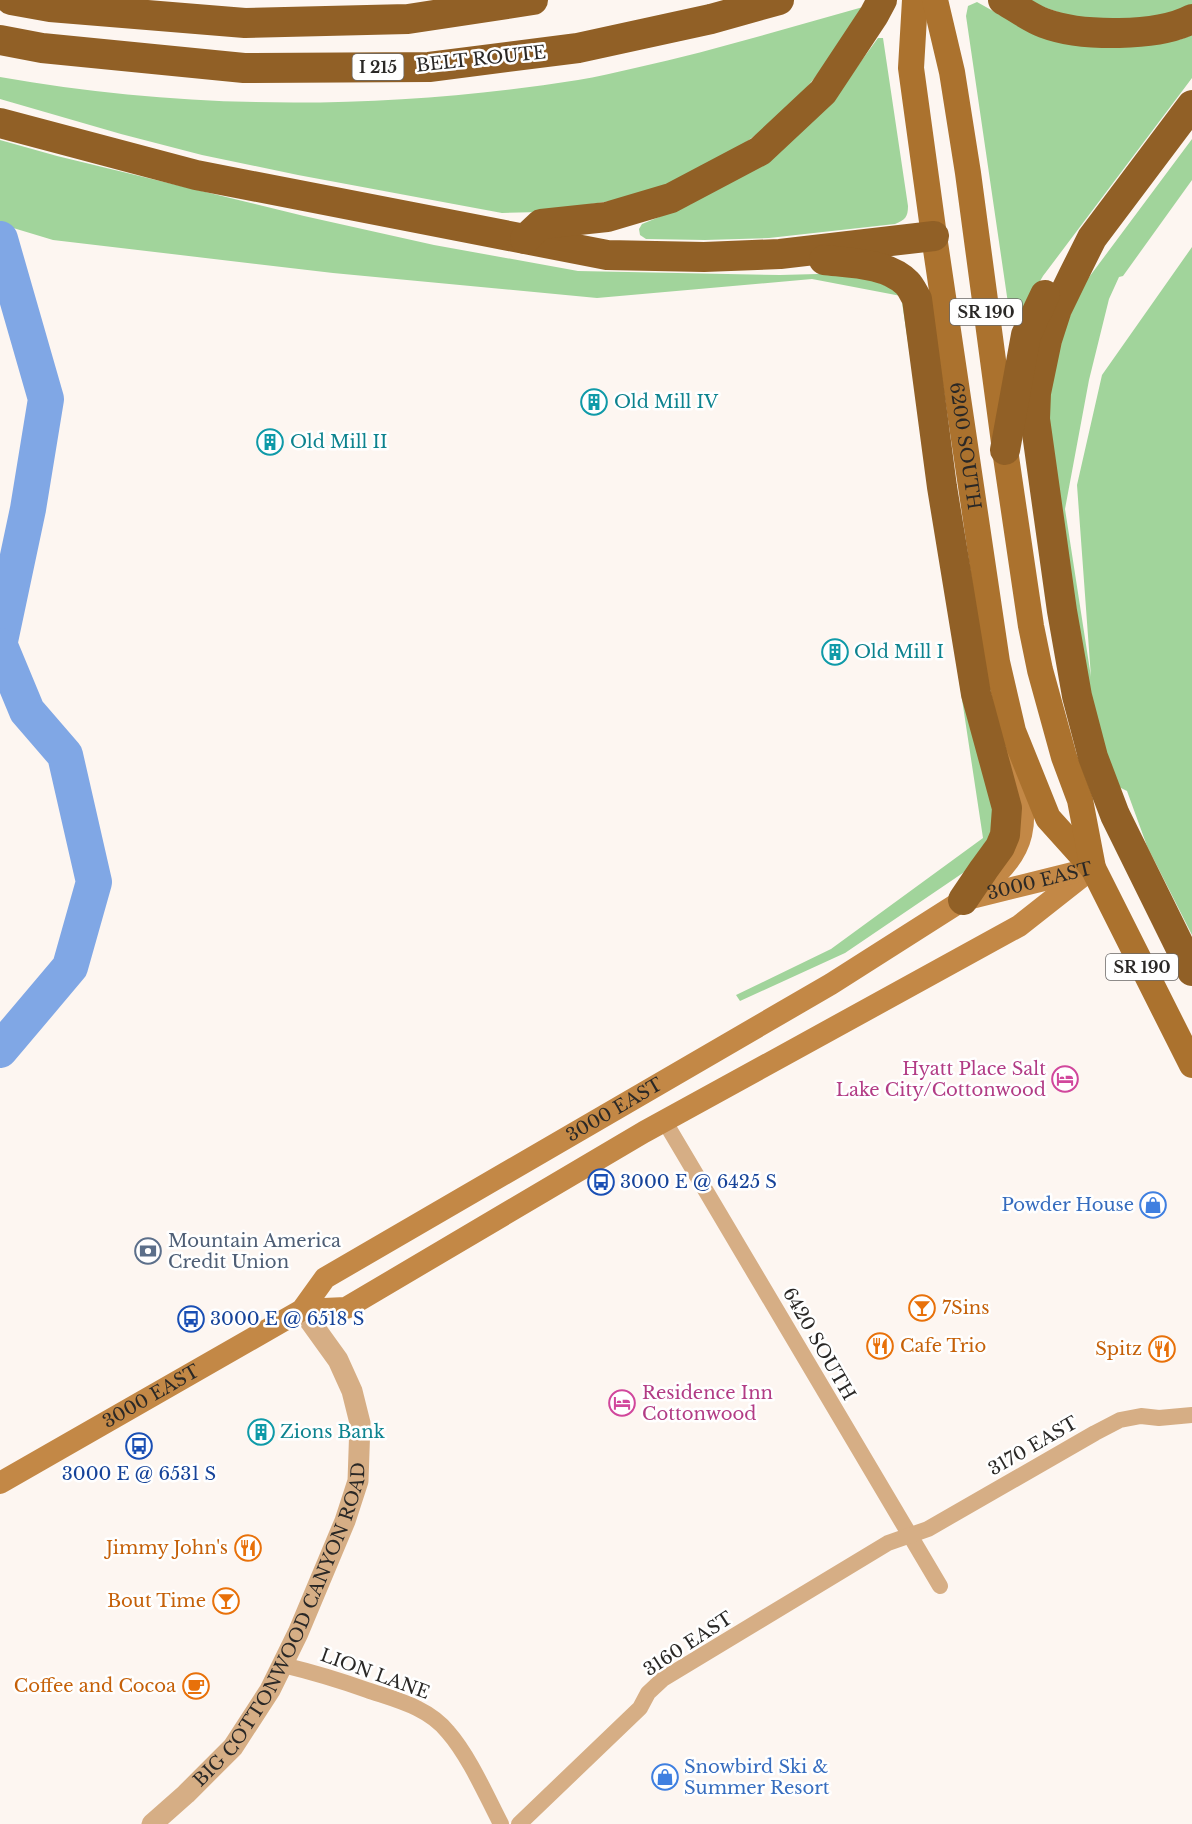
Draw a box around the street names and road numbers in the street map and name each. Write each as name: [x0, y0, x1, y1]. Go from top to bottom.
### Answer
street label: BELT ROUTE: [415, 41, 547, 77]
road number: I 215: [352, 54, 404, 80]
road number: SR 190: [950, 299, 1022, 325]
street label: 6200 SOUTH: [945, 381, 985, 511]
street label: 3000 EAST: [985, 857, 1095, 905]
road number: SR 190: [1106, 954, 1178, 980]
street label: 3000 EAST: [562, 1073, 667, 1147]
street label: 6420 SOUTH: [778, 1284, 860, 1404]
street label: 3000 EAST: [99, 1360, 204, 1433]
street label: 3170 EAST: [985, 1411, 1082, 1480]
street label: BIG COTTONWOOD CANYON ROAD: [189, 1462, 370, 1791]
street label: 3160 EAST: [639, 1607, 737, 1681]
street label: LION LANE: [317, 1644, 433, 1704]

